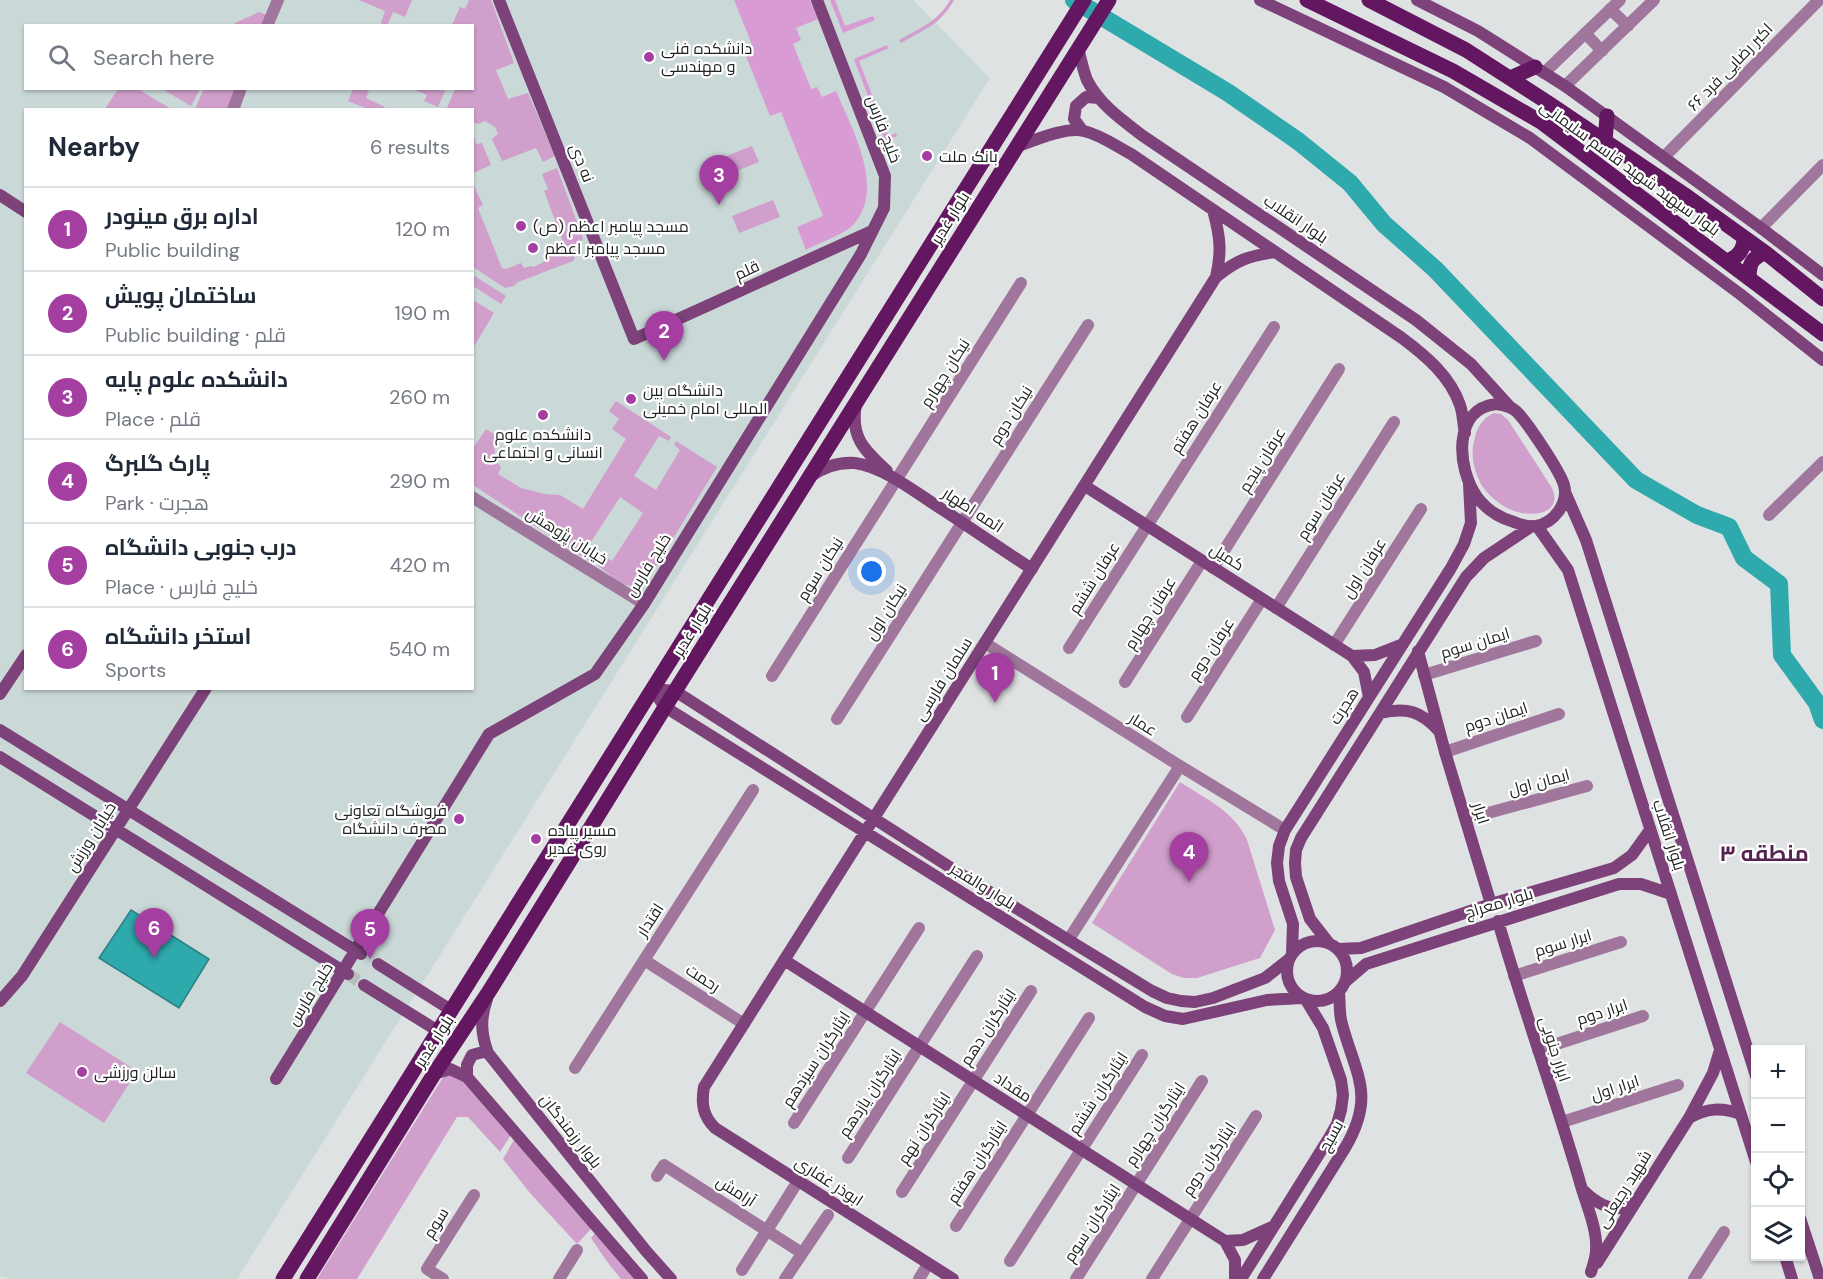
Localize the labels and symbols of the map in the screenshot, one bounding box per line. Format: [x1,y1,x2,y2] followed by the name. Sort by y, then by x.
[1683,18,1777,116] street label: ۶۶ اکبر رضایی فرد
[661,38,752,77] place label: دانشکده فنی و مهندسی
[642,50,656,64] marker: دانشکده فنی و مهندسی
[861,92,906,166] street label: خلیج فارس
[1535,96,1724,241] street label: بلوار سپهبد شهید قاسم سلیمانی
[565,141,599,185] street label: نه دی
[939,146,998,167] place label: بانک ملت
[920,149,934,163] marker: بانک ملت
[700,156,738,205] pin: 3
[925,188,974,249] street label: بلوار غدیر
[1260,190,1332,248] street label: بلوار انقلاب
[533,216,689,238] place label: مسجد پیامبر اعظم (ص)
[514,219,528,233] marker: مسجد پیامبر اعظم (ص)
[545,238,666,260] place label: مسجد پیامبر اعظم
[526,241,540,255] marker: مسجد پیامبر اعظم
[731,255,763,286] street label: قلم
[644,312,684,361] pin: 2
[916,335,975,412] street label: نیکان چهارم
[1165,377,1227,458] street label: عرفان هفتم
[643,380,768,420] place label: دانشگاه بین المللی امام خمینی
[985,382,1038,449] street label: نیکان دوم
[624,392,638,406] marker: دانشگاه بین المللی امام خمینی
[536,408,550,422] marker: دانشکده علوم انسانی و اجتماعی
[483,424,603,463] place label: دانشکده علوم انسانی و اجتماعی
[1234,424,1291,497] street label: عرفان پنجم
[1292,468,1351,544] street label: عرفان سوم
[938,482,1007,537] street label: ائمه اطهار
[522,503,612,570] street label: خیابان پژوهش
[620,529,677,601] street label: خلیج فارس
[792,533,849,605] street label: نیکان سوم
[1337,534,1391,602] street label: عرفان اول
[1064,538,1125,619] street label: عرفان ششم
[1206,538,1248,576] street label: کمیل
[857,557,886,586] your location
[1119,573,1181,654] street label: عرفان چهارم
[860,580,912,644] street label: نیکان اول
[667,600,716,661] street label: بلوار غدیر
[1183,614,1240,685] street label: عرفان دوم
[1438,623,1513,664] street label: ایمان سوم
[909,633,977,725] street label: سلمان فارسی
[976,654,1014,703] pin: 1
[1325,684,1363,728] street label: هجرت
[1462,697,1531,738] street label: ایمان دوم
[1124,707,1161,741] street label: عمار
[1506,764,1572,800] street label: ایمان اول
[1648,797,1690,873] street label: بلوار انقلاب
[61,798,121,876] street label: خیابان ورزش
[1467,799,1494,827] street label: ابرار
[335,800,447,839] place label: فروشگاه تعاونی مصرف دانشگاه
[452,812,466,826] marker: فروشگاه تعاونی مصرف دانشگاه
[547,820,617,859] place label: مسیر پیاده روی غدیر
[529,832,543,846] marker: مسیر پیاده روی غدیر
[1170,832,1208,882] pin: 4
[1719,839,1809,868] district label: منطقه ۳
[946,857,1020,914] street label: بلوار والفجر
[1462,883,1536,924] street label: بلوار معراج
[631,899,669,942] street label: اقتدار
[134,908,174,958] pin: 6
[350,910,389,959] pin: 5
[1532,924,1594,963] street label: ابرار سوم
[282,958,339,1030] street label: خلیج فارس
[682,959,724,997] street label: رحمت
[955,984,1022,1070] street label: ایثارگران دهم
[1574,994,1631,1031] street label: ابرار دوم
[777,1007,856,1112] street label: ایثارگران سیزدهم
[409,1011,459,1072] street label: بلوار غدیر
[1535,1014,1575,1084] street label: ابرار جنوبی
[834,1045,907,1142] street label: ایثارگران یازدهم
[1063,1048,1133,1139] street label: ایثارگران ششم
[94,1062,176,1083] place label: سالن ورزشی
[75,1065,89,1079] marker: سالن ورزشی
[990,1067,1036,1107] street label: مقداد
[1588,1070,1642,1106] street label: ابرار اول
[1120,1078,1191,1170] street label: ایثارگران چهارم
[893,1088,956,1169] street label: ایثارگران نهم
[535,1089,607,1173] street label: بلوار رزمندگان
[942,1116,1013,1208] street label: ایثارگران هفتم
[1314,1117,1349,1156] street label: بسیج
[1177,1118,1241,1200] street label: ایثارگران دوم
[1592,1146,1656,1232] street label: شهید رجبعلی
[791,1151,867,1211] street label: ابوذر غفاری
[712,1170,760,1212] street label: آرامش
[1059,1180,1126,1267] street label: ایثارگران سوم
[418,1204,454,1243] street label: سوم

